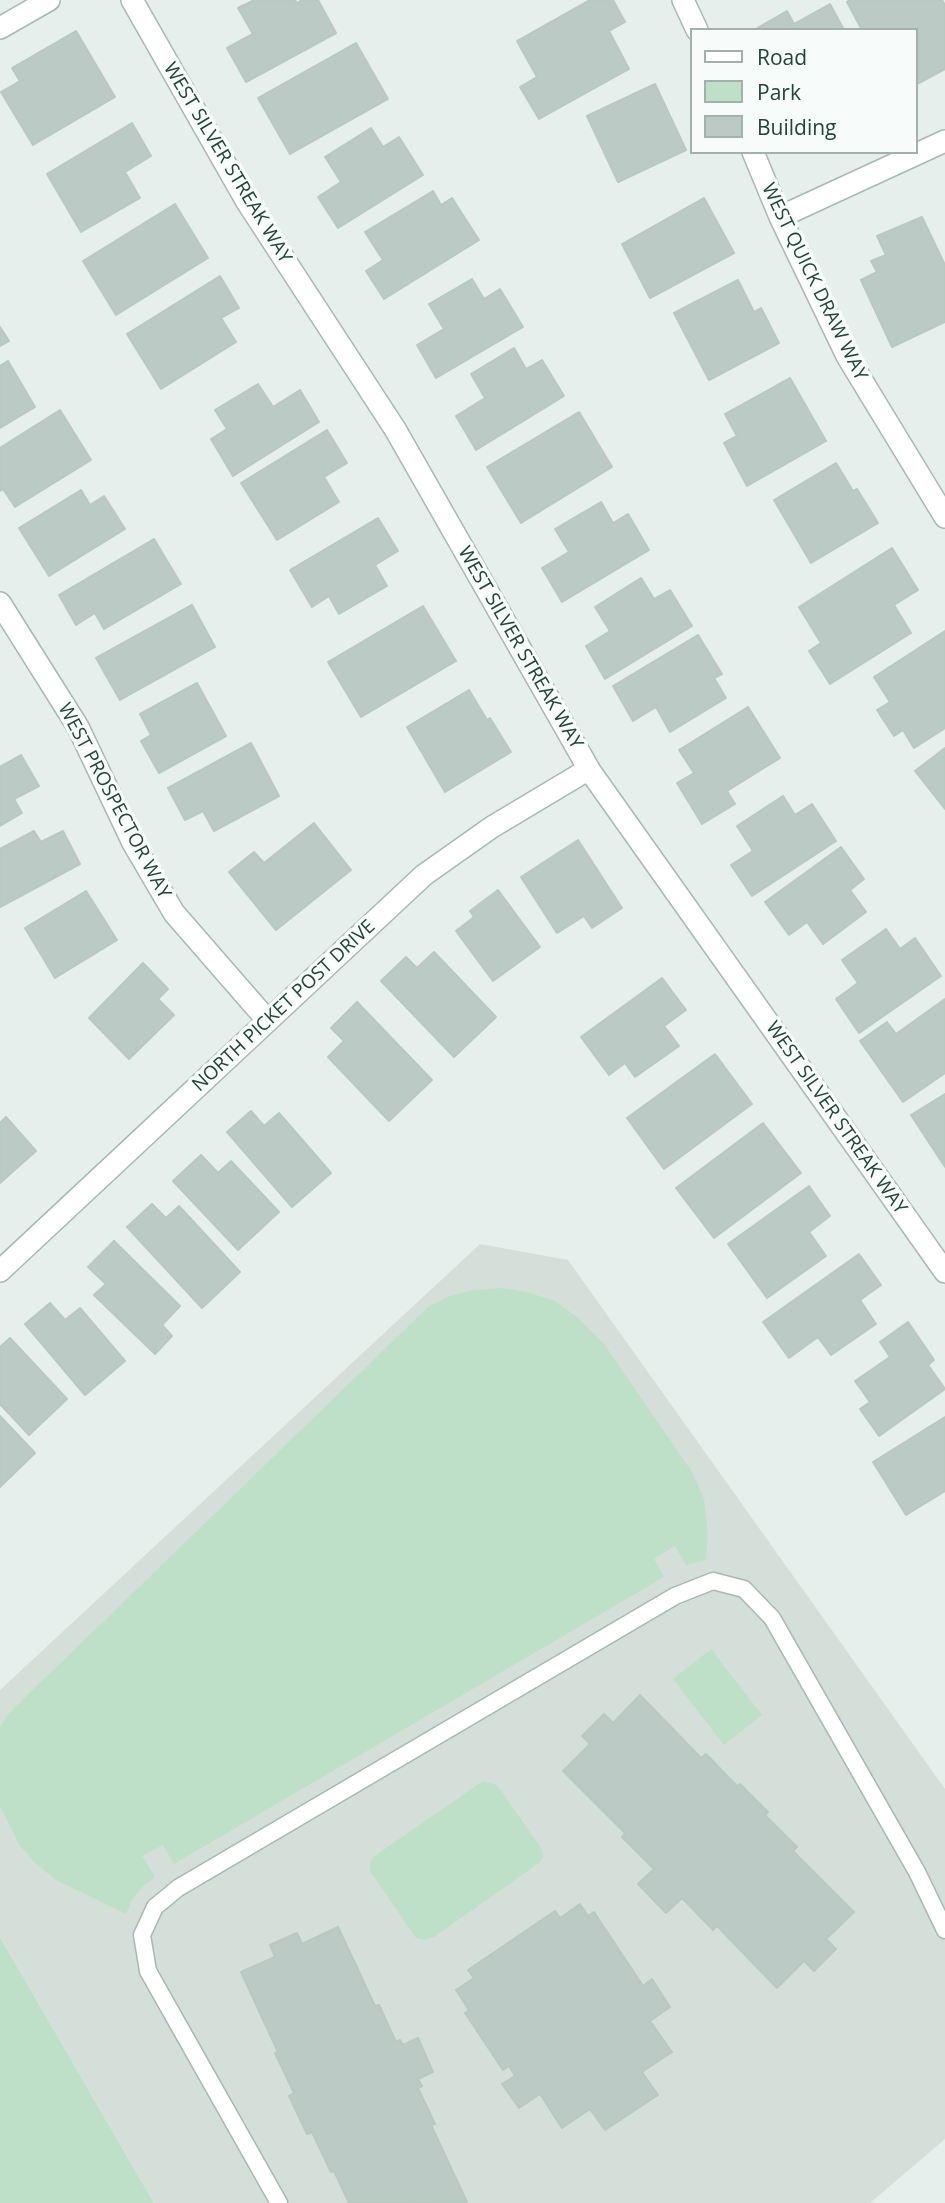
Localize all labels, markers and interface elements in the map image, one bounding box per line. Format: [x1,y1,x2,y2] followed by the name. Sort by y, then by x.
[690,28,917,154] legend
[757,43,807,71] text: Road
[158,59,296,267] street label: WEST SILVER STREAK WAY
[757,78,801,106] text: Park
[757,113,836,141] text: Building
[756,180,872,384] street label: WEST QUICK DRAW WAY
[453,543,587,753] street label: WEST SILVER STREAK WAY
[53,699,175,903] street label: WEST PROSPECTOR WAY
[188,915,380,1097] street label: NORTH PICKET POST DRIVE
[761,1017,911,1219] street label: WEST SILVER STREAK WAY

